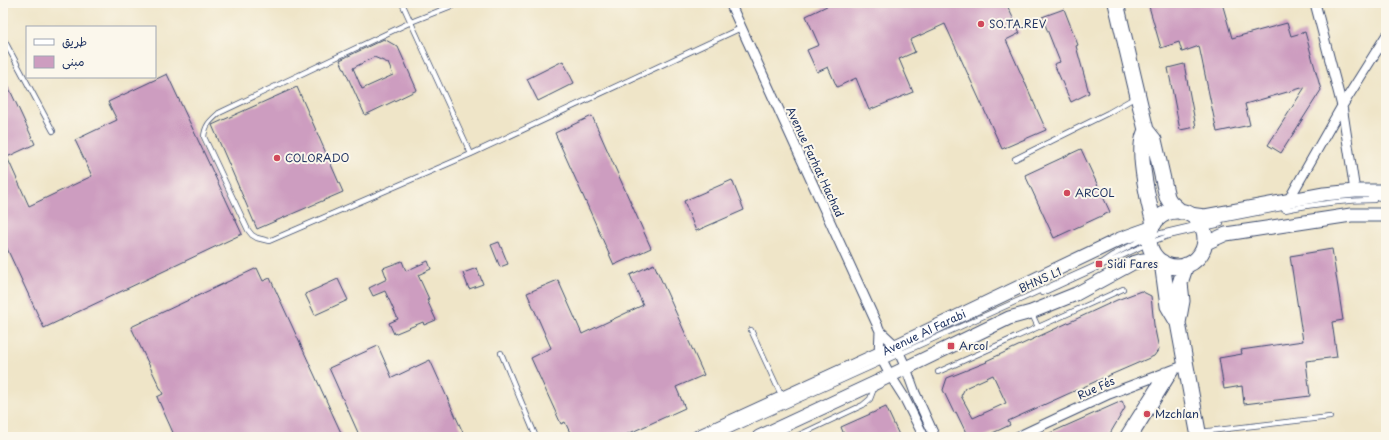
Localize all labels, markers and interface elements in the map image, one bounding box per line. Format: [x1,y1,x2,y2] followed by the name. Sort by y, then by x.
[989,15,1047,32] place label: SO.TA.REV
[976,19,986,29] marker: SO.TA.REV
[26,26,156,78] legend
[62,32,87,50] text: طريق
[62,52,85,70] text: مبنى
[782,104,849,220] street label: Avenue Farhat Hachad
[285,149,349,166] place label: COLORADO
[272,153,282,163] marker: COLORADO
[1075,184,1115,201] place label: ARCOL
[1062,188,1072,198] marker: ARCOL
[1107,255,1158,272] place label: Sidi Fares
[1094,259,1104,269] marker: Sidi Fares
[1016,263,1064,297] street label: BHNS L1
[879,305,969,359] street label: Avenue Al Farabi
[959,337,988,354] place label: Arcol
[946,341,956,351] marker: Arcol
[1074,372,1117,403] street label: Rue Fés
[1155,405,1199,422] place label: Mzchlan
[1142,409,1152,419] marker: Mzchlan

